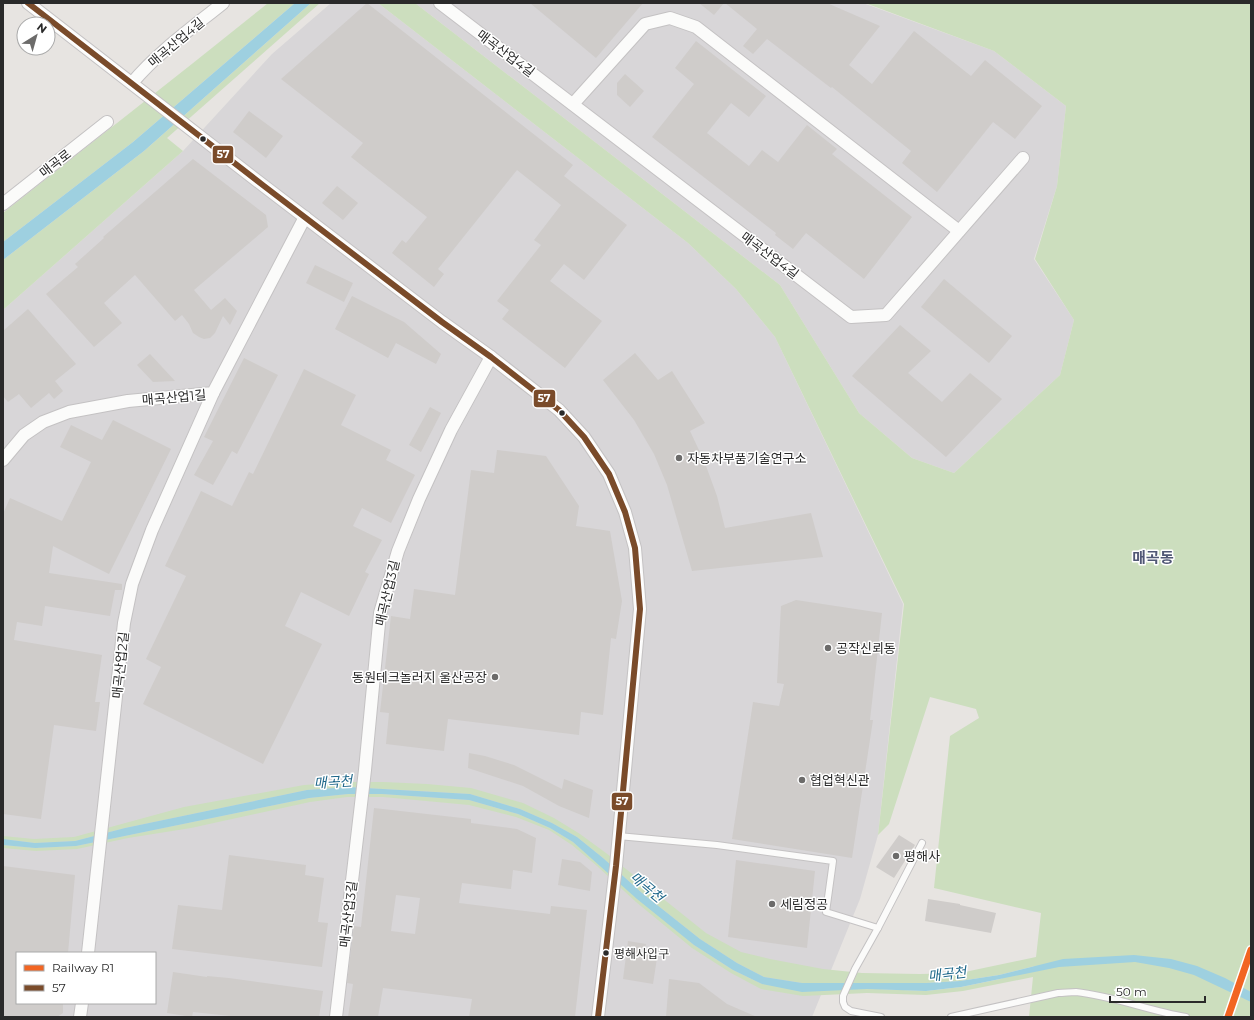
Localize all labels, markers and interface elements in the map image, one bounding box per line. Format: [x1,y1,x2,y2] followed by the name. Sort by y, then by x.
[145,14,207,70] street label: 매곡산업4길
[16,16,56,56] north arrow
[34,20,50,36] text: N
[474,26,538,80] street label: 매곡산업4길
[198,134,208,144] unlabelled marker
[212,145,234,164] line badge: 57
[36,146,74,180] street label: 매곡로
[216,147,230,161] text: 57
[738,228,802,282] street label: 매곡산업4길
[141,386,207,408] street label: 매곡산업1길
[533,389,556,408] line badge: 57
[537,391,551,405] text: 57
[557,408,567,418] unlabelled marker
[687,450,807,466] place label: 자동차부품기술연구소
[674,453,684,463] marker: 자동차부품기술연구소
[1132,548,1174,567] district label: 매곡동
[372,558,402,628] street label: 매곡산업3길
[109,631,131,699] street label: 매곡산업2길
[836,640,896,656] place label: 공작신뢰동
[823,643,833,653] marker: 공작신뢰동
[352,669,487,685] place label: 동원테크놀러지 울산공장
[490,672,500,682] marker: 동원테크놀러지 울산공장
[313,772,354,792] water label: 매곡천
[810,772,870,788] place label: 협업혁신관
[797,775,807,785] marker: 협업혁신관
[611,792,633,811] line badge: 57
[615,794,629,808] text: 57
[904,848,940,864] place label: 평해사
[891,851,901,861] marker: 평해사
[626,868,668,907] water label: 매곡천
[336,880,360,948] street label: 매곡산업3길
[780,896,828,912] place label: 세림정공
[767,899,777,909] marker: 세림정공
[614,946,669,961] place label: 평해사입구
[601,948,611,958] marker: 평해사입구
[16,952,156,1004] legend
[52,960,114,975] text: Railway R1
[927,963,968,985] water label: 매곡천
[1110,978,1205,1004] scale bar
[52,980,66,995] text: 57
[1116,984,1147,999] text: 50 m

